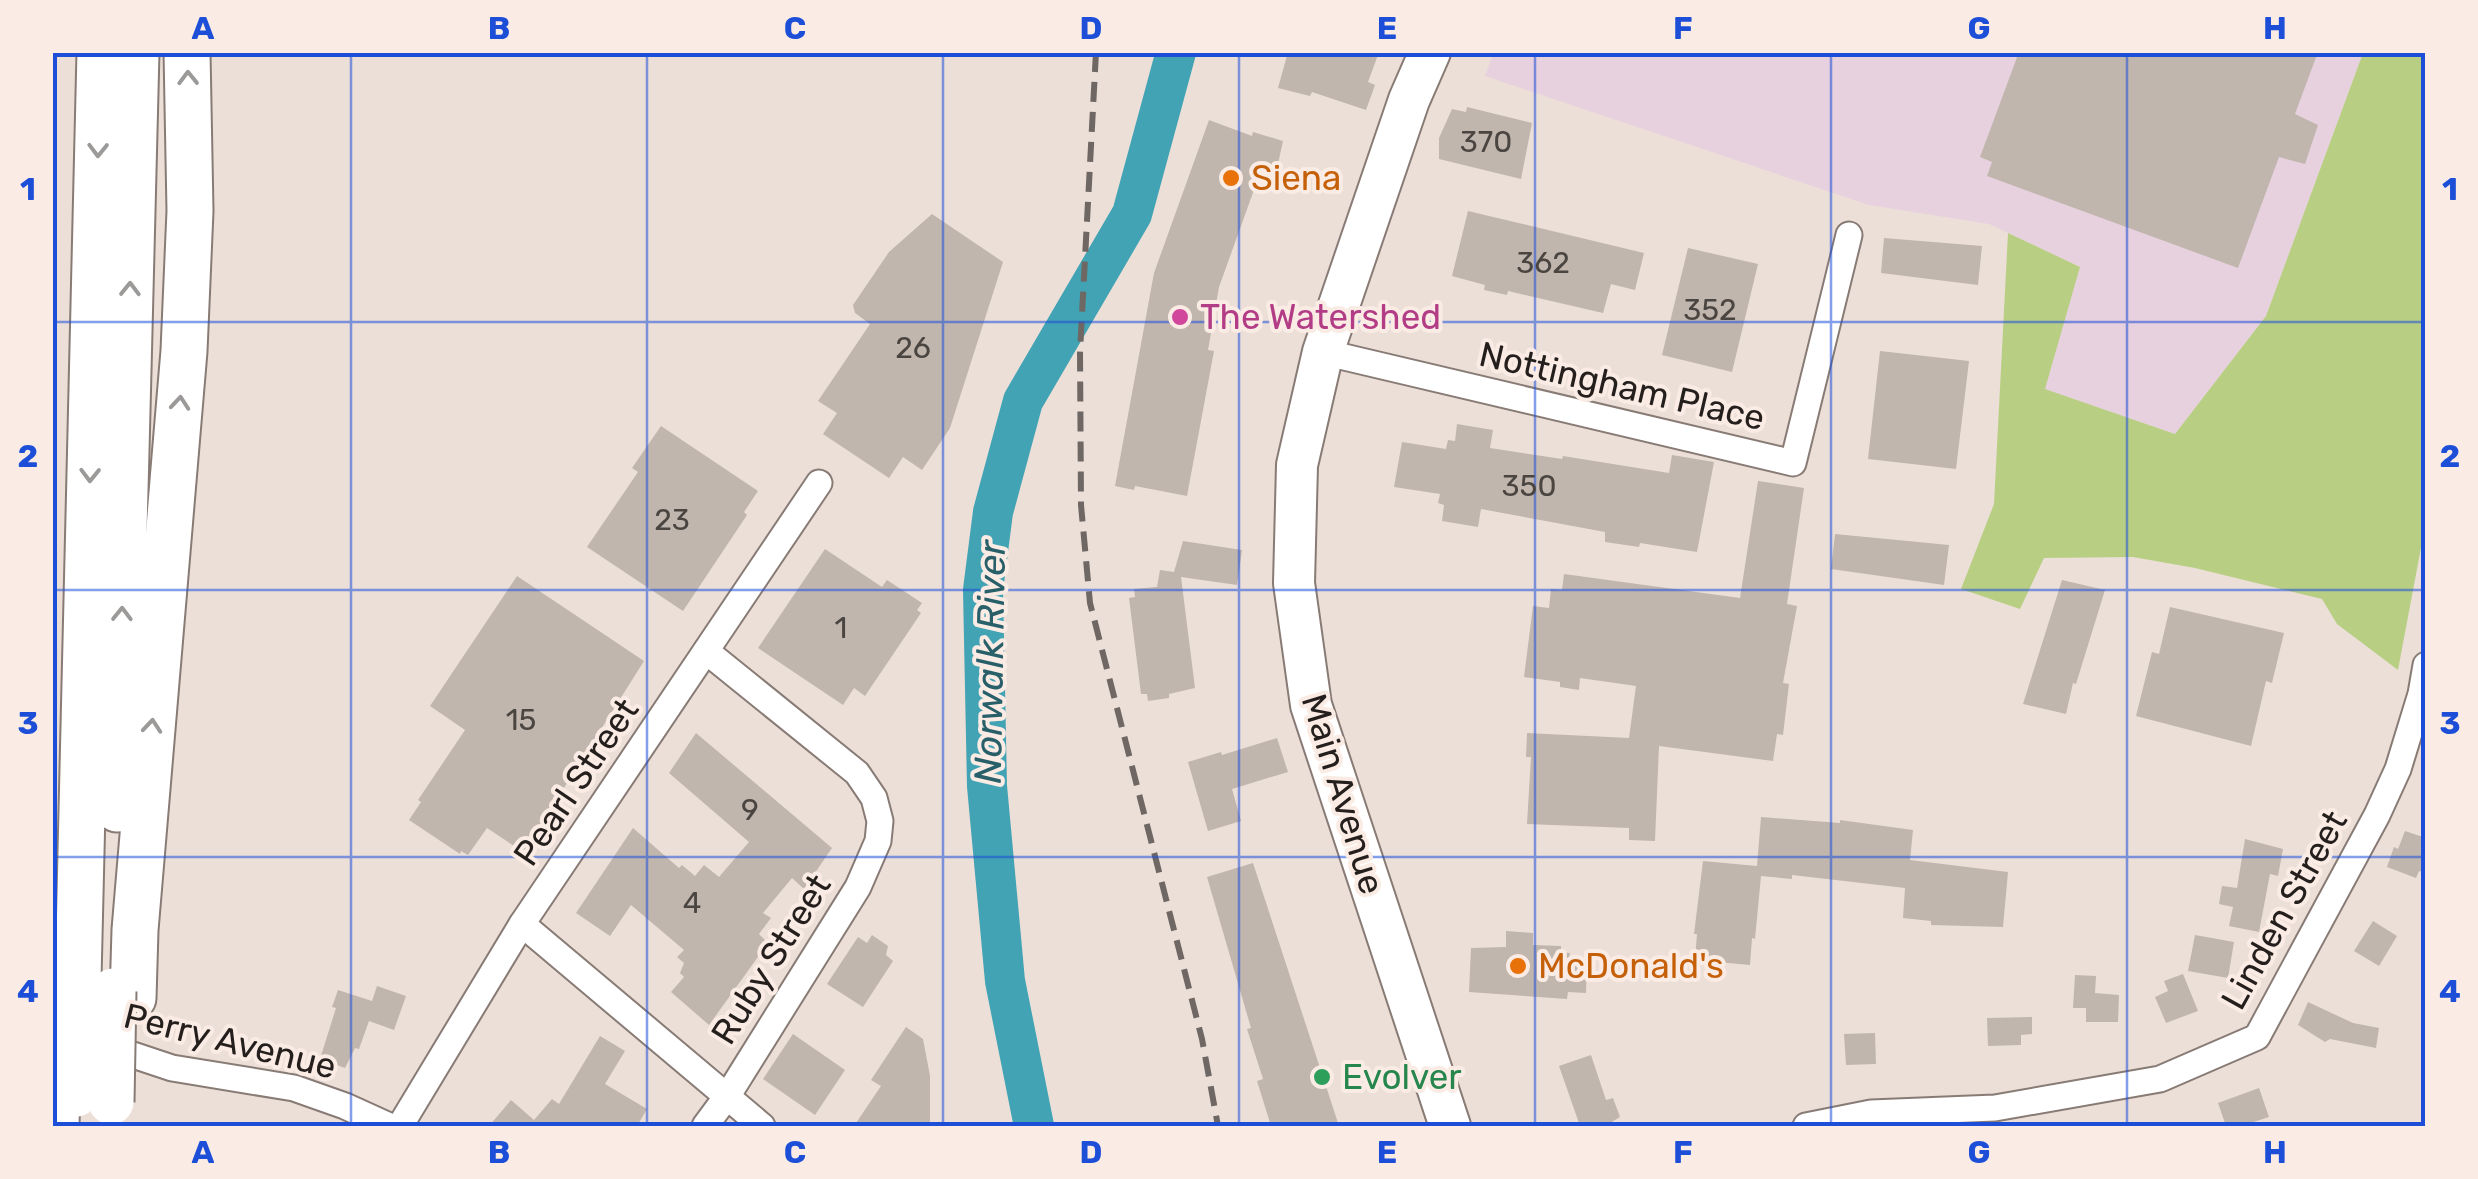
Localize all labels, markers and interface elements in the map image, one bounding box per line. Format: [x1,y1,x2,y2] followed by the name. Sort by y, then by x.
[192,9,215,47] text: A
[488,9,510,47] text: B
[784,9,806,47] text: C
[1080,9,1102,47] text: D
[1377,9,1397,47] text: E
[1673,9,1693,47] text: F
[1967,9,1991,47] text: G
[2263,9,2287,47] text: H
[177,69,198,85] one-way arrow
[1460,124,1512,160] house number: 370
[87,142,109,158] one-way arrow
[1251,157,1341,199] place label: Siena
[1220,167,1242,189] marker: Siena
[20,170,36,208] text: 1
[2442,170,2458,208] text: 1
[1516,245,1570,281] house number: 362
[119,280,141,296] one-way arrow
[1683,292,1737,328] house number: 352
[1200,296,1441,338] place label: The Watershed
[1169,306,1191,328] marker: The Watershed
[895,330,931,366] house number: 26
[1475,333,1769,439] street label: Nottingham Place
[168,394,190,410] one-way arrow
[18,437,38,475] text: 2
[2440,437,2460,475] text: 2
[80,467,101,483] one-way arrow
[1502,468,1556,504] house number: 350
[654,502,690,538] house number: 23
[965,538,1015,784] water label: Norwalk River
[112,605,133,621] one-way arrow
[835,610,847,646] house number: 1
[1293,689,1393,899] street label: Main Avenue
[505,690,647,874] street label: Pearl Street
[506,702,536,738] house number: 15
[17,704,39,742] text: 3
[2439,704,2461,742] text: 3
[141,718,163,734] one-way arrow
[741,792,759,828] house number: 9
[2212,803,2356,1017] street label: Linden Street
[702,866,840,1052] street label: Ruby Street
[683,885,701,921] house number: 4
[1538,945,1724,987] place label: McDonald's
[1507,955,1529,977] marker: McDonald's
[17,972,39,1010] text: 4
[2439,972,2461,1010] text: 4
[120,994,340,1088] street label: Perry Avenue
[1342,1056,1462,1098] place label: Evolver
[1311,1066,1333,1088] marker: Evolver
[192,1133,215,1171] text: A
[488,1133,510,1171] text: B
[784,1133,806,1171] text: C
[1080,1133,1102,1171] text: D
[1377,1133,1397,1171] text: E
[1673,1133,1693,1171] text: F
[1967,1133,1991,1171] text: G
[2263,1133,2287,1171] text: H

